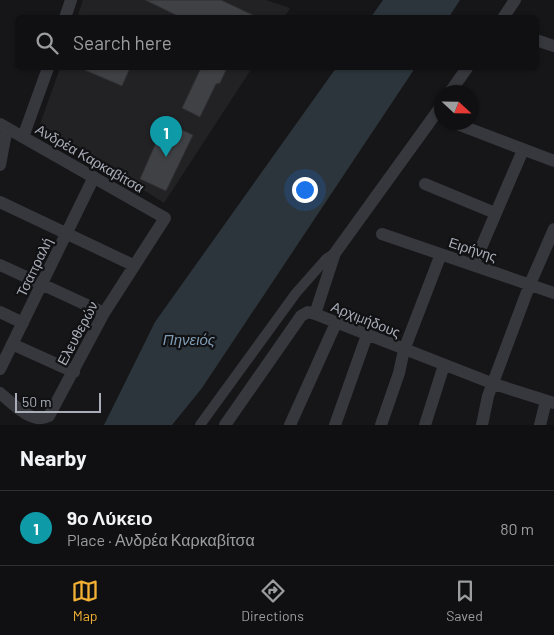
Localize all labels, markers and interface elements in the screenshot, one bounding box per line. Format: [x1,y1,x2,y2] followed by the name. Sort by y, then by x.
[15,15,539,70] search box
[33,29,61,57] icon: search
[73,31,172,54] text: Search here
[434,85,479,130] north arrow
[150,116,182,157] pin: 1
[33,120,147,196] street label: Ανδρέα Καρκαβίτσα
[292,177,318,203] your location
[447,233,500,265] street label: Ειρήνης
[12,235,56,299] street label: Τσαπραλή
[329,297,403,341] street label: Αρχιμήδους
[53,298,101,368] street label: Ελευθερών
[163,330,216,348] water label: Πηνειός
[15,390,101,413] scale bar
[22,393,51,410] text: 50 m
[20,445,86,470] text: Nearby
[67,506,153,529] text: 9ο Λύκειο
[33,519,39,538] text: 1
[500,519,534,538] text: 80 m
[67,530,255,549] text: Place · Ανδρέα Καρκαβίτσα
[71,577,99,624] tab: Map
[241,577,304,624] tab: Directions
[446,577,483,624] tab: Saved

